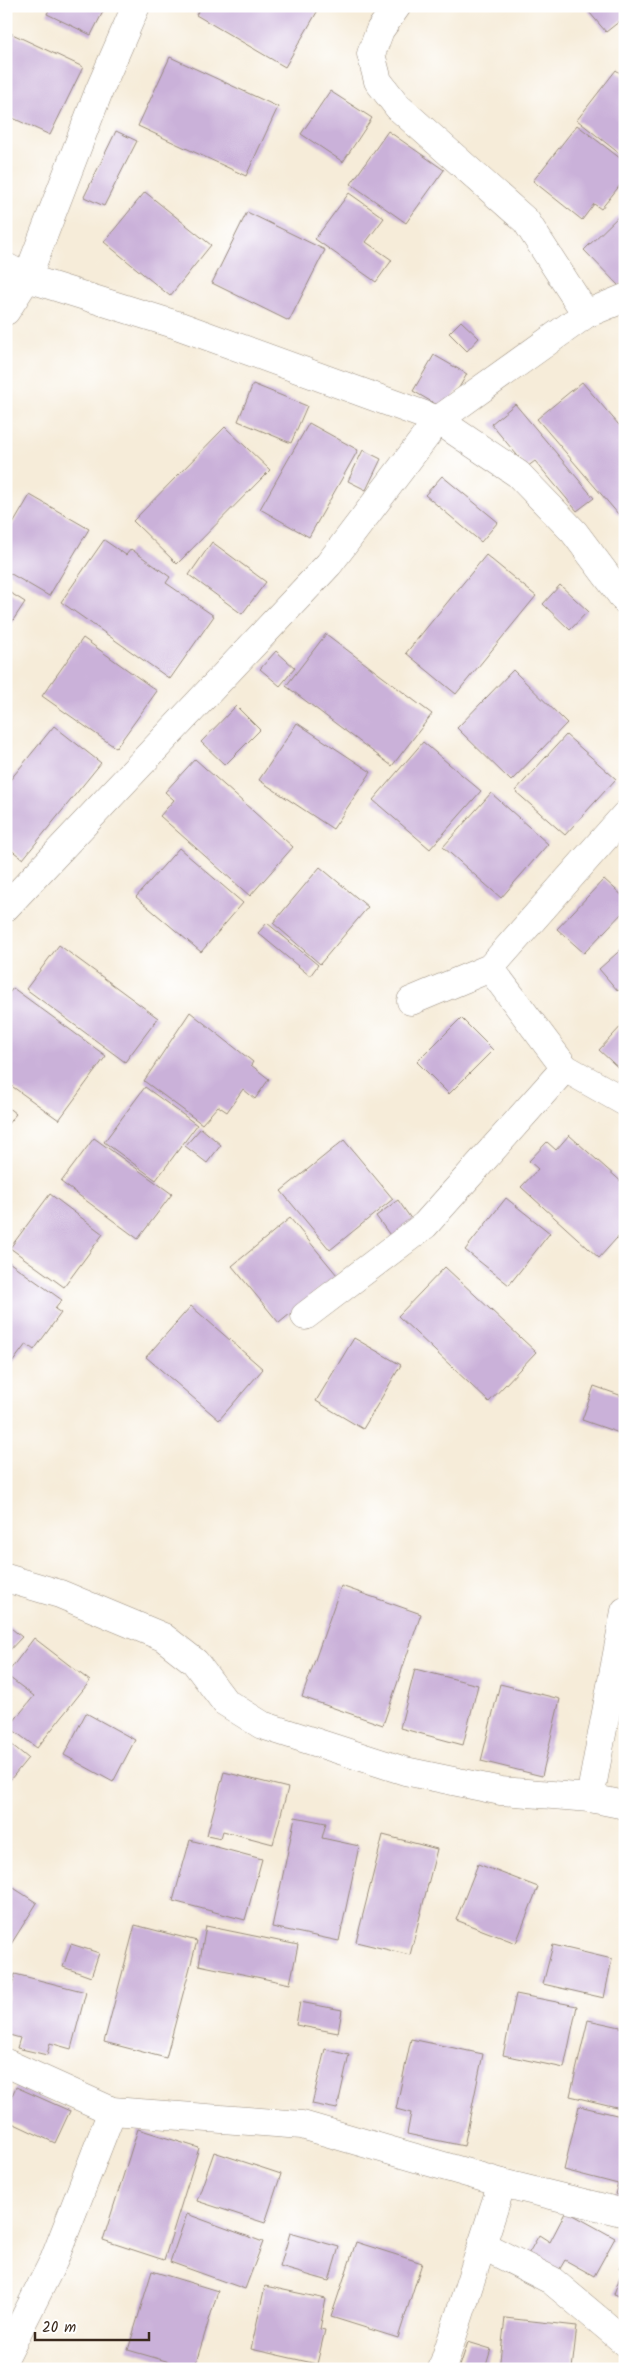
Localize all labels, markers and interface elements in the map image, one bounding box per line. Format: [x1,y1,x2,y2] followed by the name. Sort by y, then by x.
[35,2310,149,2342] scale bar
[42,2316,76,2340] text: 20 m

